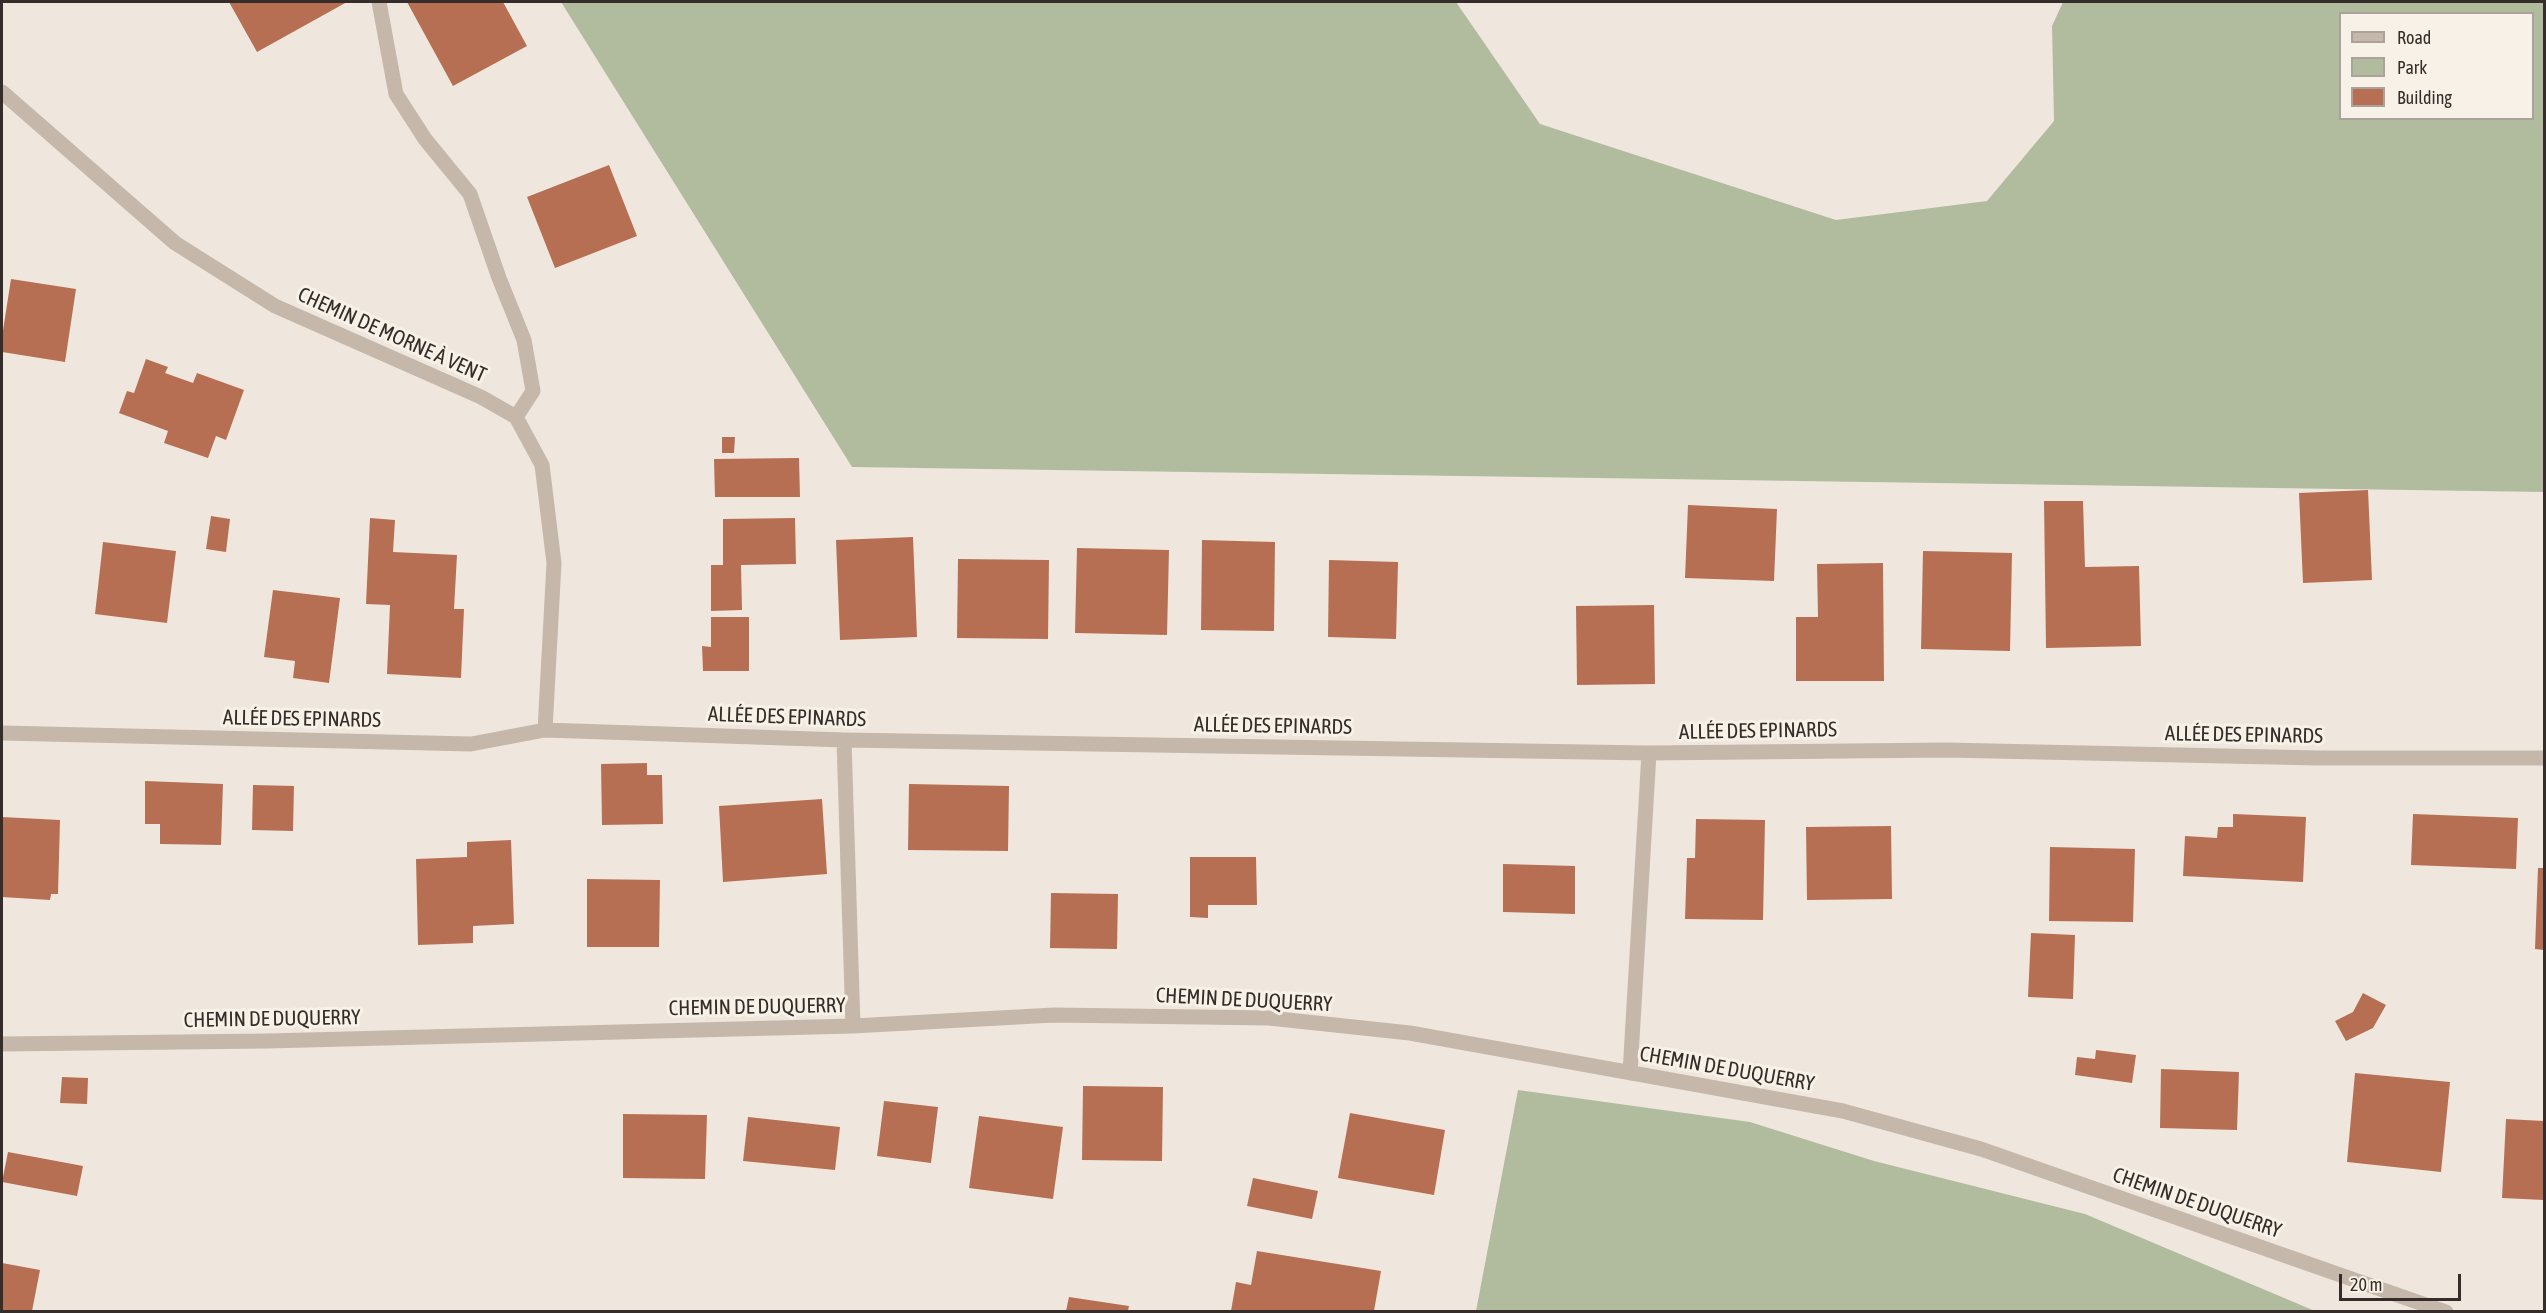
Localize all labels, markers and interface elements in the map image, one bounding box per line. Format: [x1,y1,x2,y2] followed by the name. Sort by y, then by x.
[2339,12,2534,120] legend
[2397,27,2431,48] text: Road
[2397,57,2427,78] text: Park
[2397,87,2452,108] text: Building
[294,282,490,388] street label: CHEMIN DE MORNE À VENT
[708,702,866,732] street label: ALLÉE DES EPINARDS
[223,705,381,733] street label: ALLÉE DES EPINARDS
[1194,712,1352,740] street label: ALLÉE DES EPINARDS
[1679,717,1837,745] street label: ALLÉE DES EPINARDS
[2165,721,2323,749] street label: ALLÉE DES EPINARDS
[1155,983,1333,1017] street label: CHEMIN DE DUQUERRY
[668,993,846,1021] street label: CHEMIN DE DUQUERRY
[183,1005,361,1033] street label: CHEMIN DE DUQUERRY
[1638,1041,1816,1097] street label: CHEMIN DE DUQUERRY
[2109,1162,2285,1244] street label: CHEMIN DE DUQUERRY
[2342,1262,2464,1300] scale bar
[2350,1274,2382,1295] text: 20 m

